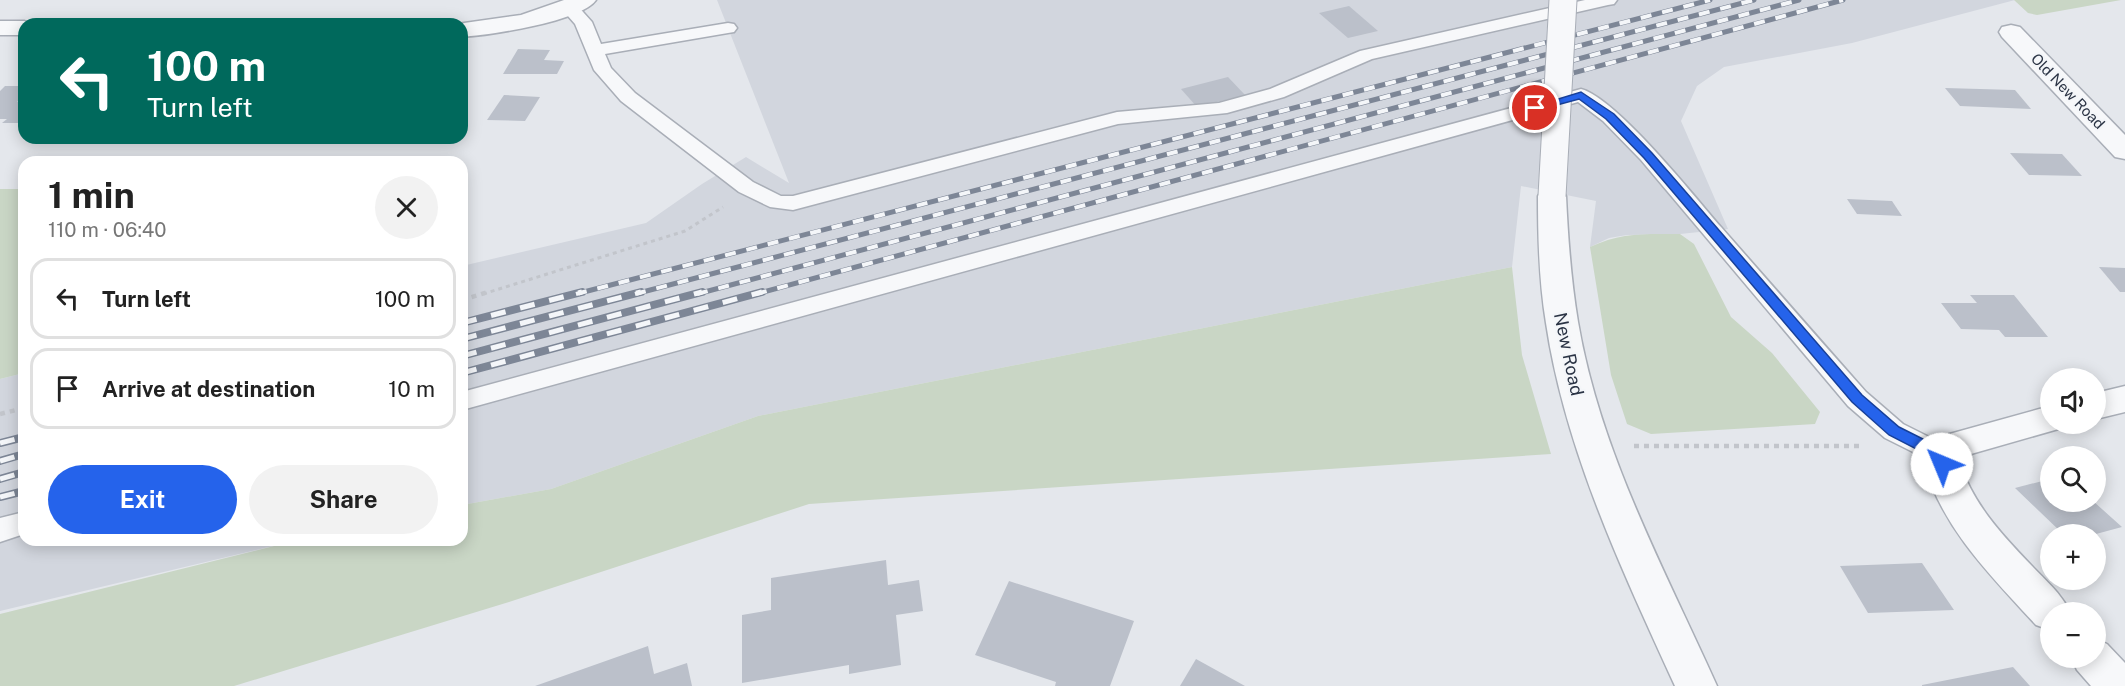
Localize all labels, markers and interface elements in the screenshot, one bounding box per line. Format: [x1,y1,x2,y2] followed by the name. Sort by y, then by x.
[147,41,266,90] text: 100 m
[48,42,126,120] icon: left
[2028,50,2108,132] street label: Old New Road
[1509,82,1560,133] pin
[147,91,253,123] text: Turn left
[1518,91,1551,124] icon: arrive
[48,174,135,216] text: 1 min
[375,176,438,239] button: close
[48,218,167,242] text: 110 m · 06:40
[51,282,84,315] icon: left
[102,286,191,312] text: Turn left
[375,286,435,312] text: 100 m
[1550,310,1588,398] street label: New Road
[2040,368,2106,668] map controls
[2040,368,2106,434] button: sound
[51,372,84,405] icon: arrive
[102,376,315,402] text: Arrive at destination
[388,376,435,402] text: 10 m
[1910,432,1974,496] position arrow
[2040,446,2106,512] button: search
[48,465,237,534] button: Exit
[249,465,438,534] button: Share
[2040,524,2106,590] button: +
[2040,602,2106,668] button: −

